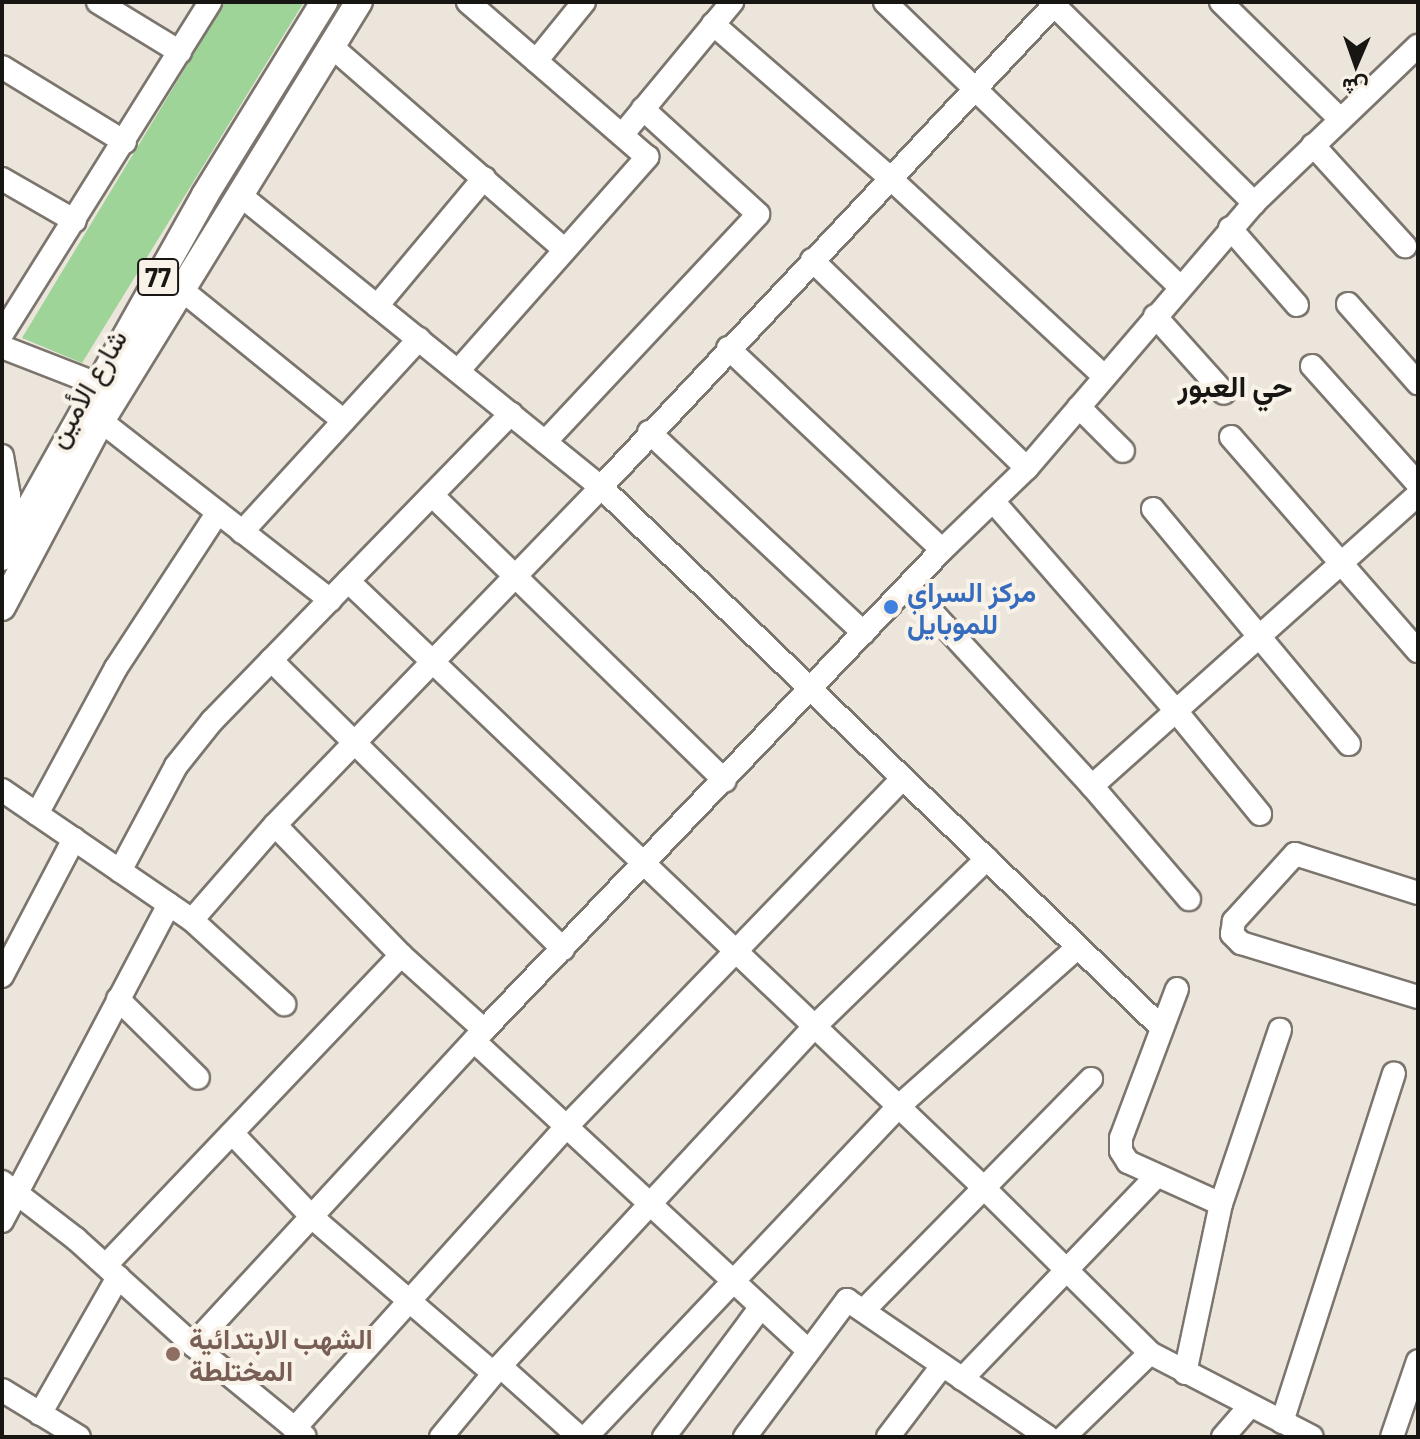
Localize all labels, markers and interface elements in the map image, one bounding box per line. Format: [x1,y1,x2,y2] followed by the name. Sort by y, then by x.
[1316,24,1396,104] north arrow
[1341,75,1369,101] text: ش
[136,255,180,299] road number: 77
[39,323,133,453] street label: شارع الأمين
[1178,367,1292,403] district label: حي العبور
[907,574,1036,640] place label: مركز السراي للموبايل
[882,598,900,616] marker: مركز السراي للموبايل
[189,1321,373,1387] place label: الشهب الابتدائية المختلطة
[164,1345,182,1363] marker: الشهب الابتدائية المختلطة

